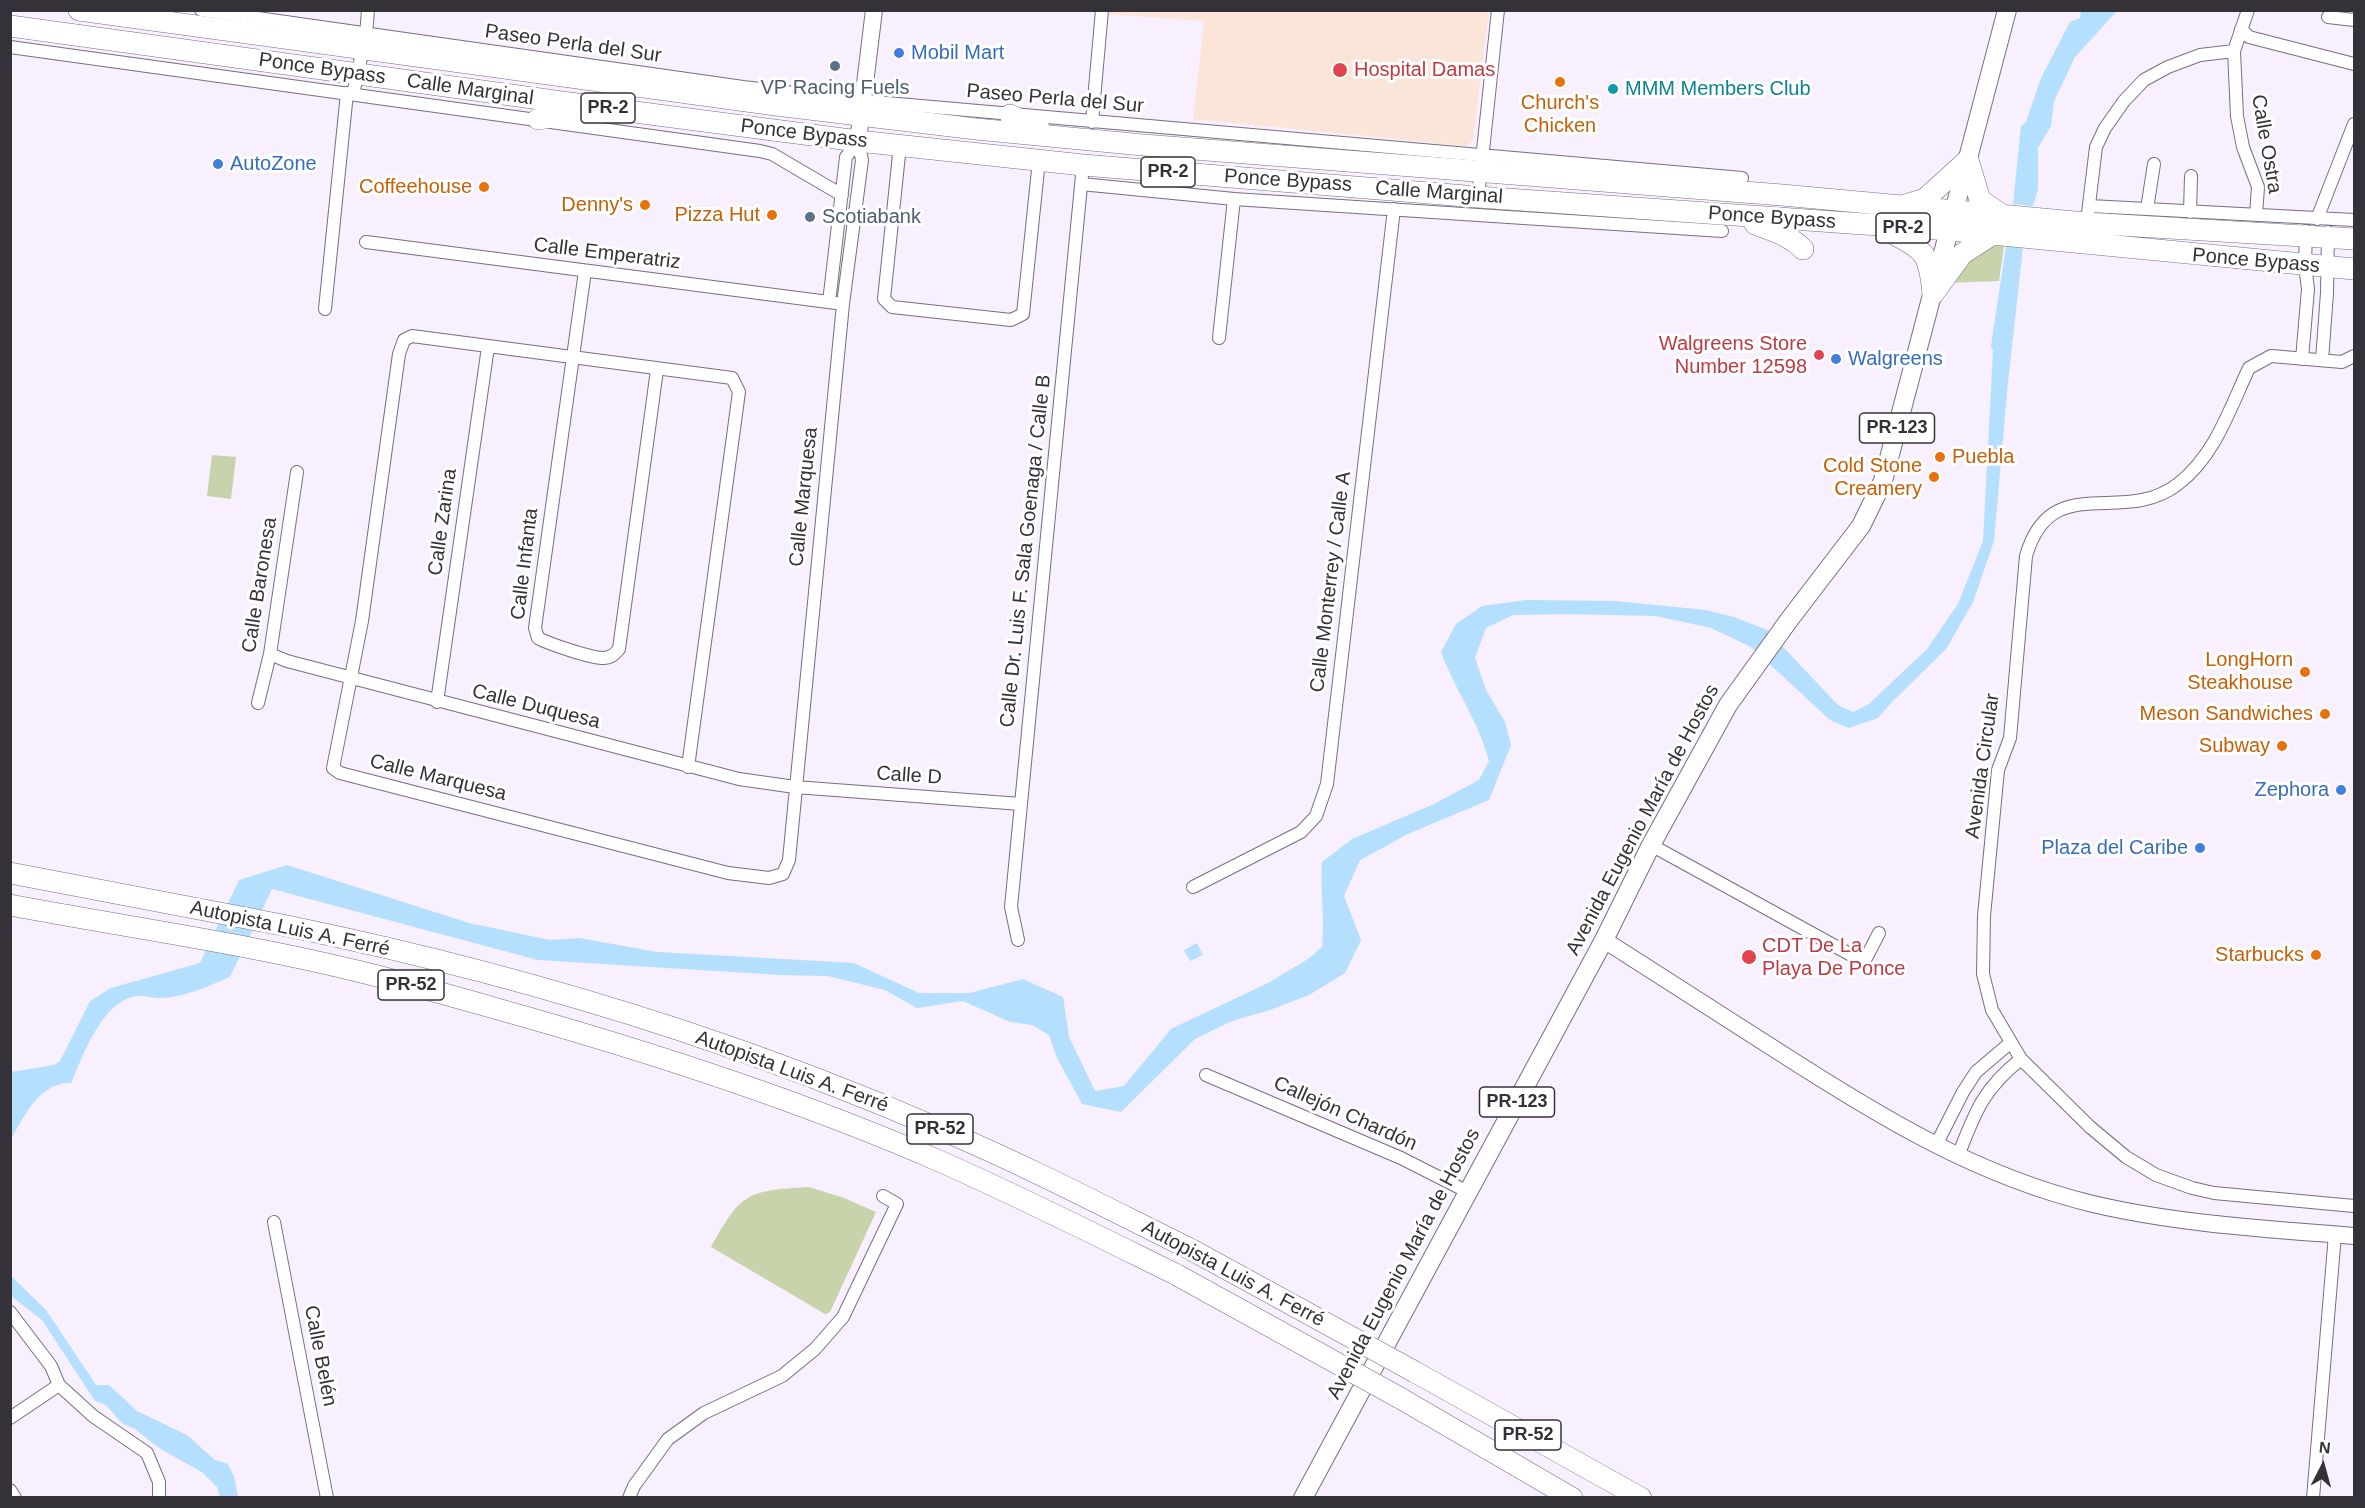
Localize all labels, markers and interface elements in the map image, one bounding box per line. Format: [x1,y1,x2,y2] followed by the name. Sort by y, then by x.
[483,20,663,68] street label: Paseo Perla del Sur
[911,41,1004,65] place label: Mobil Mart
[892,46,906,60] marker: Mobil Mart
[257,48,387,90] street label: Ponce Bypass
[1354,58,1495,82] place label: Hospital Damas
[828,59,842,73] marker: VP Racing Fuels
[1331,61,1349,79] marker: Hospital Damas
[405,69,535,111] street label: Calle Marginal
[1553,75,1567,89] marker: Church's Chicken
[761,76,909,100] place label: VP Racing Fuels
[1625,77,1811,101] place label: MMM Members Club
[965,79,1145,119] street label: Paseo Perla del Sur
[1606,82,1620,96] marker: MMM Members Club
[1521,91,1599,138] place label: Church's Chicken
[581,93,635,123] road number: PR-2
[2245,93,2287,195] street label: Calle Ostra
[739,114,869,154] street label: Ponce Bypass
[230,152,317,176] place label: AutoZone
[211,157,225,171] marker: AutoZone
[1141,157,1195,187] road number: PR-2
[1223,165,1353,197] street label: Ponce Bypass
[359,175,472,199] place label: Coffeehouse
[1374,177,1504,209] street label: Calle Marginal
[477,180,491,194] marker: Coffeehouse
[561,193,633,217] place label: Denny's
[638,198,652,212] marker: Denny's
[1707,202,1837,234] street label: Ponce Bypass
[674,203,760,227] place label: Pizza Hut
[822,205,921,229] place label: Scotiabank
[765,208,779,222] marker: Pizza Hut
[803,210,817,224] marker: Scotiabank
[1876,213,1930,243] road number: PR-2
[532,233,682,275] street label: Calle Emperatriz
[2191,243,2321,279] street label: Ponce Bypass
[1659,332,1807,379] place label: Walgreens Store Number 12598
[1848,347,1943,371] place label: Walgreens
[1812,348,1826,362] marker: Walgreens Store Number 12598
[1829,352,1843,366] marker: Walgreens
[996,373,1056,729] street label: Calle Dr. Luis F. Sala Goenaga / Calle B
[1860,413,1934,443] road number: PR-123
[785,426,823,568] street label: Calle Marquesa
[1952,445,2014,469] place label: Puebla
[1933,450,1947,464] marker: Puebla
[1823,454,1922,501] place label: Cold Stone Creamery
[424,467,462,577] street label: Calle Zarina
[1306,470,1356,694] street label: Calle Monterrey / Calle A
[1927,470,1941,484] marker: Cold Stone Creamery
[506,507,544,621] street label: Calle Infanta
[237,516,283,654] street label: Calle Baronesa
[2187,648,2293,695] place label: LongHorn Steakhouse
[2298,665,2312,679] marker: LongHorn Steakhouse
[469,679,603,735] street label: Calle Duquesa
[1561,681,1725,959] street label: Avenida Eugenio María de Hostos
[1961,692,2005,840] street label: Avenida Circular
[2140,702,2313,726] place label: Meson Sandwiches
[2318,707,2332,721] marker: Meson Sandwiches
[2199,734,2270,758] place label: Subway
[2275,739,2289,753] marker: Subway
[367,749,509,807] street label: Calle Marquesa
[875,762,943,790] street label: Calle D
[2255,778,2329,802] place label: Zephora
[2334,783,2348,797] marker: Zephora
[2041,836,2188,860] place label: Plaza del Caribe
[2193,841,2207,855] marker: Plaza del Caribe
[188,896,392,962] street label: Autopista Luis A. Ferré
[1762,934,1905,981] place label: CDT De La Playa De Ponce
[2215,943,2304,967] place label: Starbucks
[1740,948,1758,966] marker: CDT De La Playa De Ponce
[2309,948,2323,962] marker: Starbucks
[378,970,444,1000] road number: PR-52
[692,1026,892,1118] street label: Autopista Luis A. Ferré
[1270,1072,1420,1156] street label: Callejón Chardón
[1480,1087,1555,1117] road number: PR-123
[907,1114,973,1144] road number: PR-52
[1322,1125,1486,1403] street label: Avenida Eugenio María de Hostos
[1138,1216,1328,1332] street label: Autopista Luis A. Ferré
[298,1304,342,1408] street label: Calle Belén
[1495,1420,1561,1450] road number: PR-52
[2293,1436,2353,1496] north arrow
[2318,1439,2332,1457] text: N

